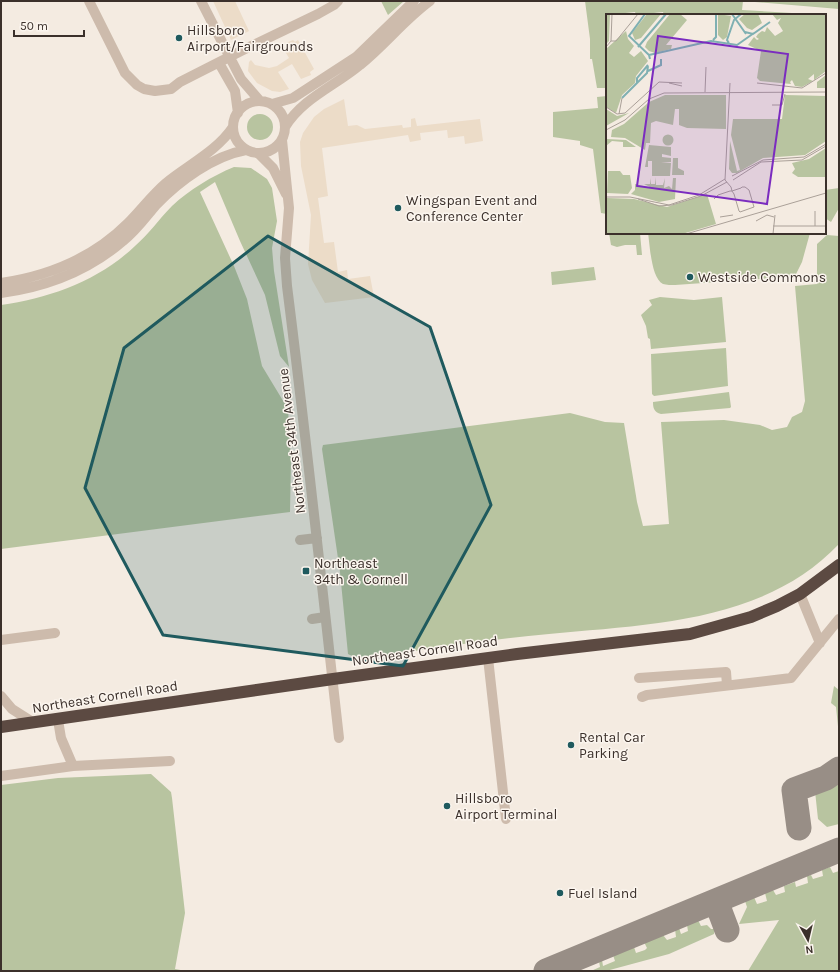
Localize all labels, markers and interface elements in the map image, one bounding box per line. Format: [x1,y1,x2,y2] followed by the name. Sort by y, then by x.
[14,12,84,38] scale bar
[606,14,826,234] inset map
[20,19,48,33] text: 50 m
[187,22,313,55] place label: Hillsboro Airport/Fairgrounds
[174,33,184,43] marker: Hillsboro Airport/Fairgrounds
[406,192,538,225] place label: Wingspan Event and Conference Center
[393,203,403,213] marker: Wingspan Event and Conference Center
[698,269,826,286] place label: Westside Commons
[685,272,695,282] marker: Westside Commons
[275,367,309,515] street label: Northeast 34th Avenue
[314,555,408,588] place label: Northeast 34th & Cornell
[301,566,311,576] marker: Northeast 34th & Cornell
[351,632,499,670] street label: Northeast Cornell Road
[31,677,179,717] street label: Northeast Cornell Road
[579,729,646,762] place label: Rental Car Parking
[566,740,576,750] marker: Rental Car Parking
[455,790,557,823] place label: Hillsboro Airport Terminal
[442,801,452,811] marker: Hillsboro Airport Terminal
[568,885,638,902] place label: Fuel Island
[555,888,565,898] marker: Fuel Island
[788,920,828,960] north arrow
[805,942,814,956] text: N

